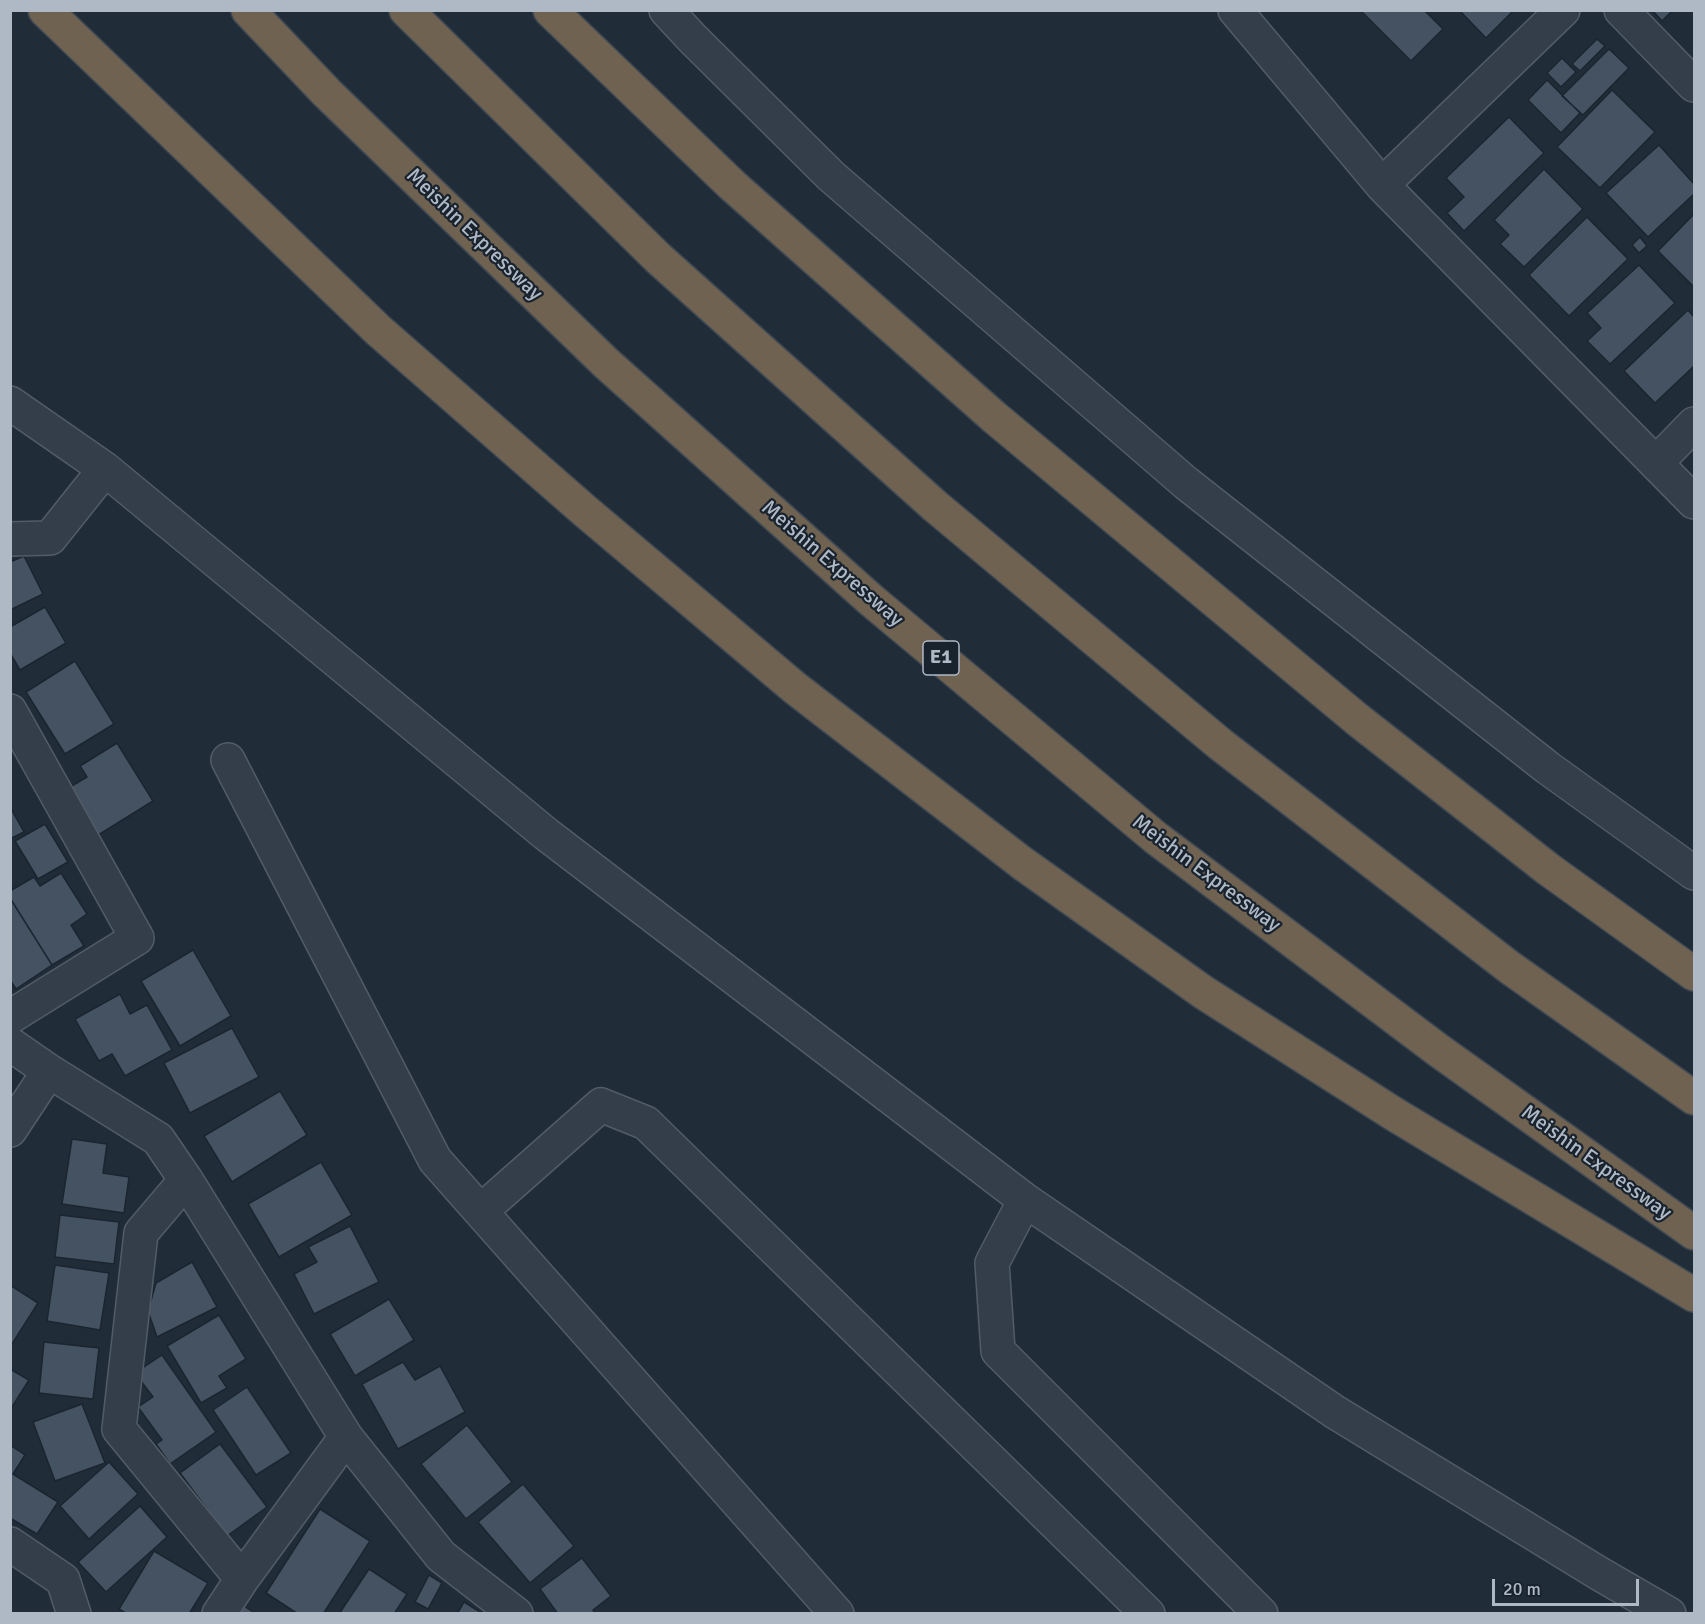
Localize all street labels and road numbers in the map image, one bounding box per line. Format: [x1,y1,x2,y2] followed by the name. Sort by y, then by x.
[401,164,547,306] street label: Meishin Expressway
[756,496,908,632] street label: Meishin Expressway
[923,641,959,675] road number: E1
[1127,810,1285,938] street label: Meishin Expressway
[1516,1100,1676,1226] street label: Meishin Expressway

